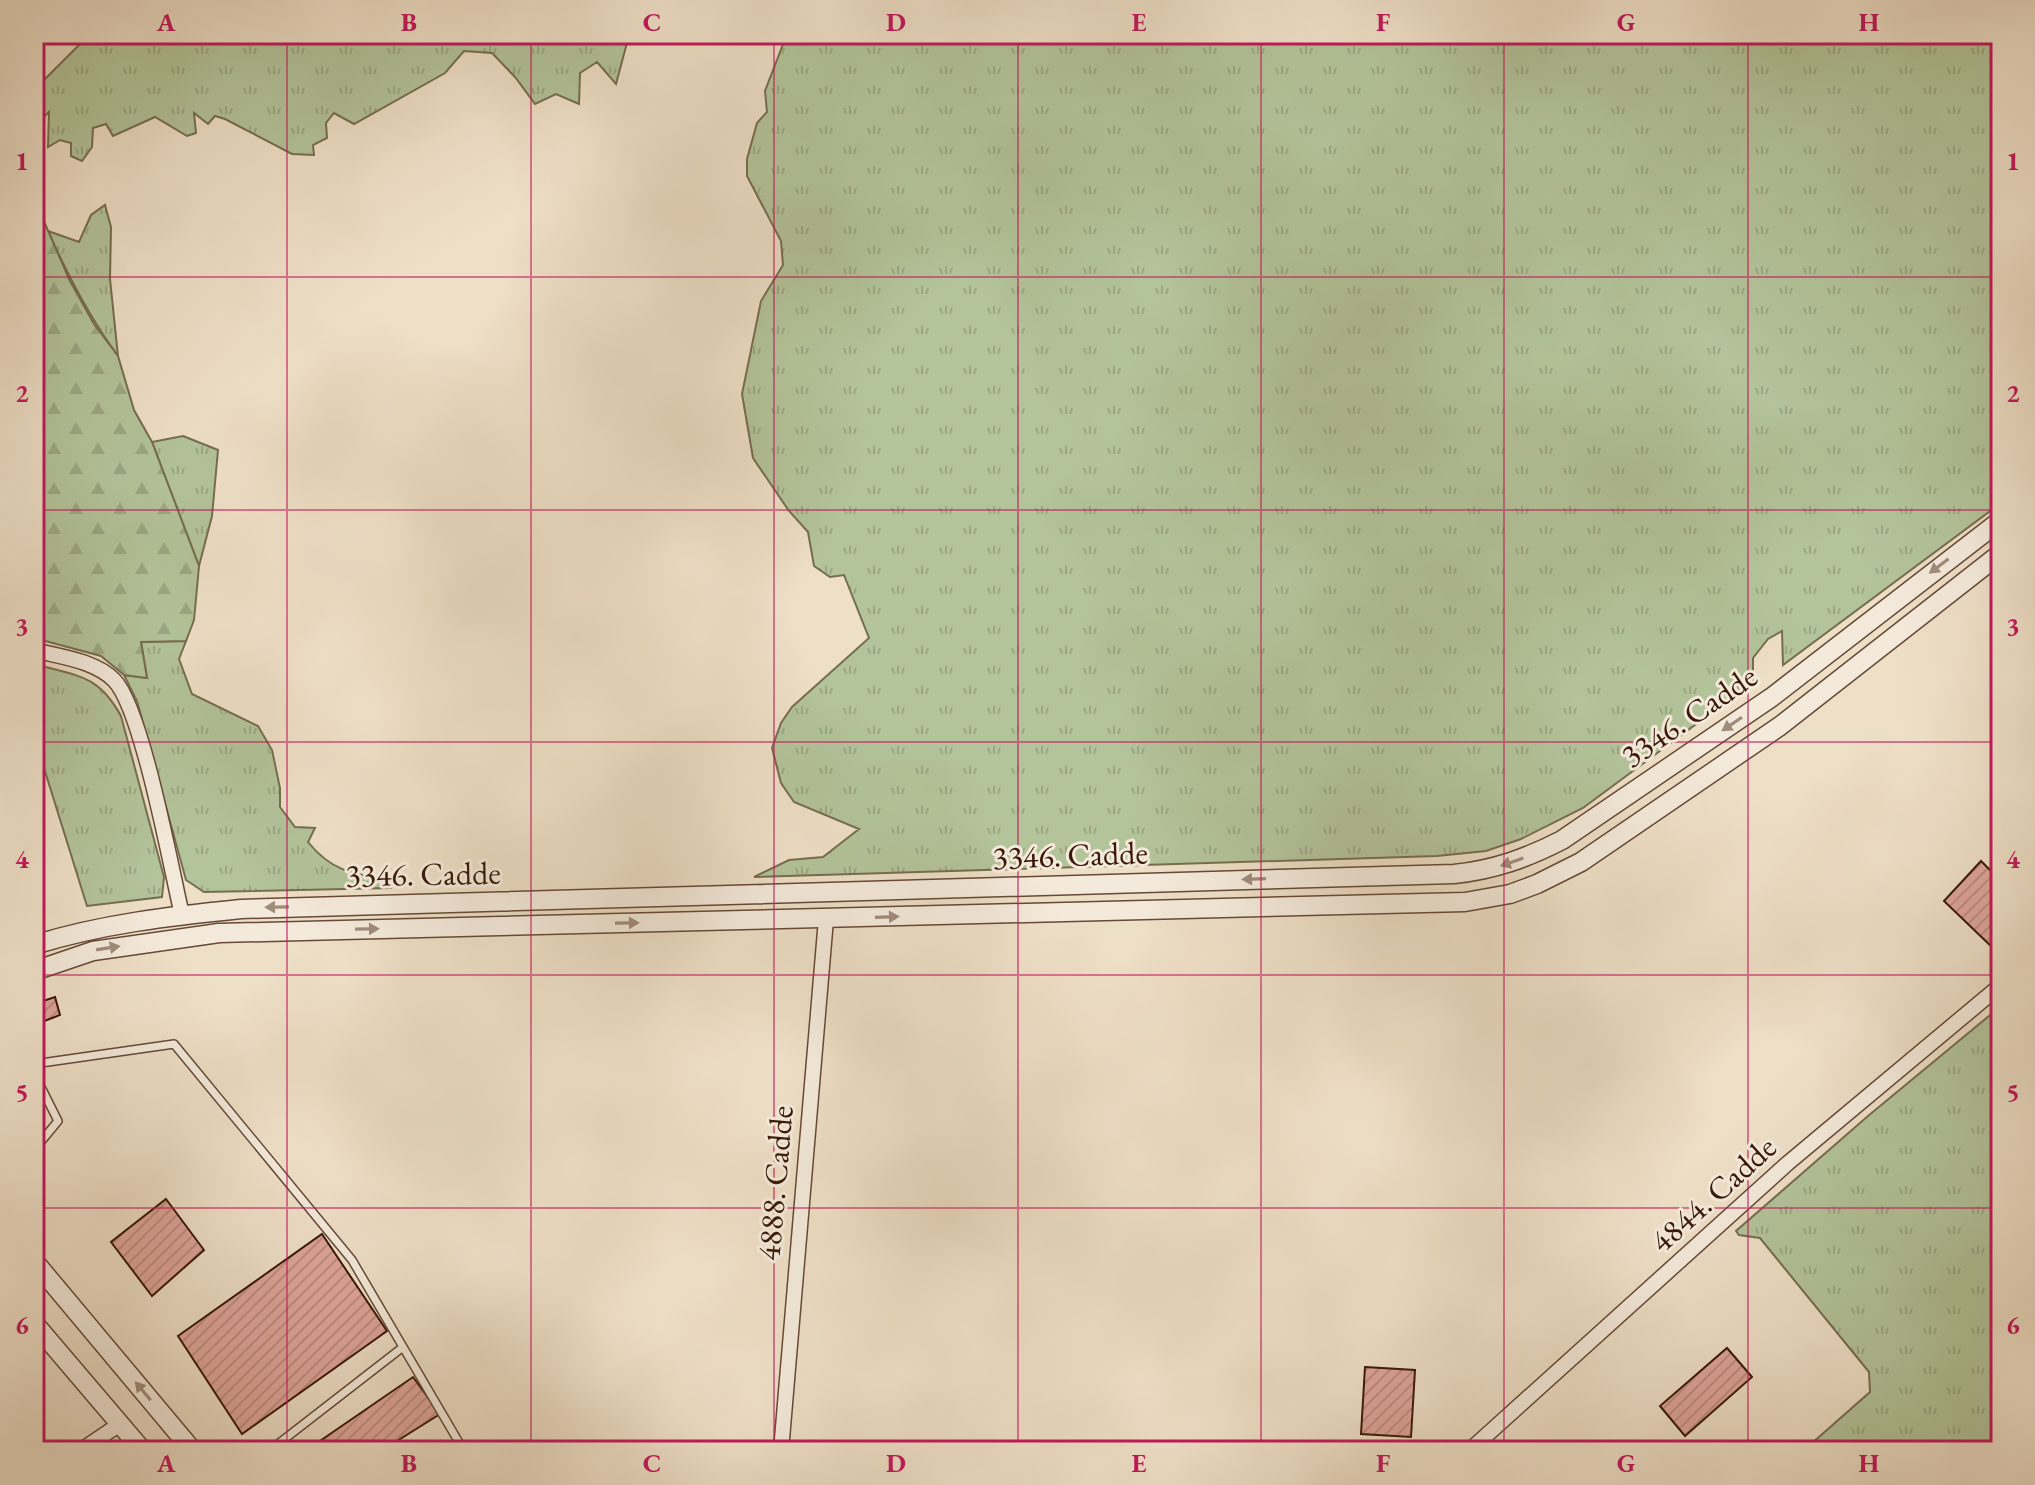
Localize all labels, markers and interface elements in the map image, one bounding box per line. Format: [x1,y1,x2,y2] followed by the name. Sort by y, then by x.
[156,5,176,39] text: A
[401,5,417,39] text: B
[643,5,661,39] text: C
[886,5,906,39] text: D
[1132,5,1147,39] text: E
[1376,5,1390,39] text: F
[1617,5,1636,39] text: G
[1859,5,1880,39] text: H
[15,144,29,178] text: 1
[2006,144,2020,178] text: 1
[15,376,29,410] text: 2
[2006,376,2020,410] text: 2
[1928,558,1949,574] one-way arrow
[15,609,29,643] text: 3
[2006,609,2020,643] text: 3
[1613,655,1765,777] street label: 3346. Cadde
[1721,716,1743,731] one-way arrow
[992,831,1148,879] street label: 3346. Cadde
[15,842,29,876] text: 4
[2006,842,2020,876] text: 4
[345,852,501,896] street label: 3346. Cadde
[1500,856,1524,869] one-way arrow
[1241,873,1266,885] one-way arrow
[264,901,289,914] one-way arrow
[875,911,900,924] one-way arrow
[615,917,640,930] one-way arrow
[355,923,380,935] one-way arrow
[96,942,121,954] one-way arrow
[15,1075,29,1109] text: 5
[2006,1075,2020,1109] text: 5
[747,1104,803,1262] street label: 4888. Cadde
[1641,1126,1785,1262] street label: 4844. Cadde
[15,1308,29,1342] text: 6
[2006,1308,2020,1342] text: 6
[135,1381,152,1401] one-way arrow
[156,1446,176,1480] text: A
[401,1446,417,1480] text: B
[643,1446,661,1480] text: C
[886,1446,906,1480] text: D
[1132,1446,1147,1480] text: E
[1376,1446,1390,1480] text: F
[1617,1446,1636,1480] text: G
[1859,1446,1880,1480] text: H

